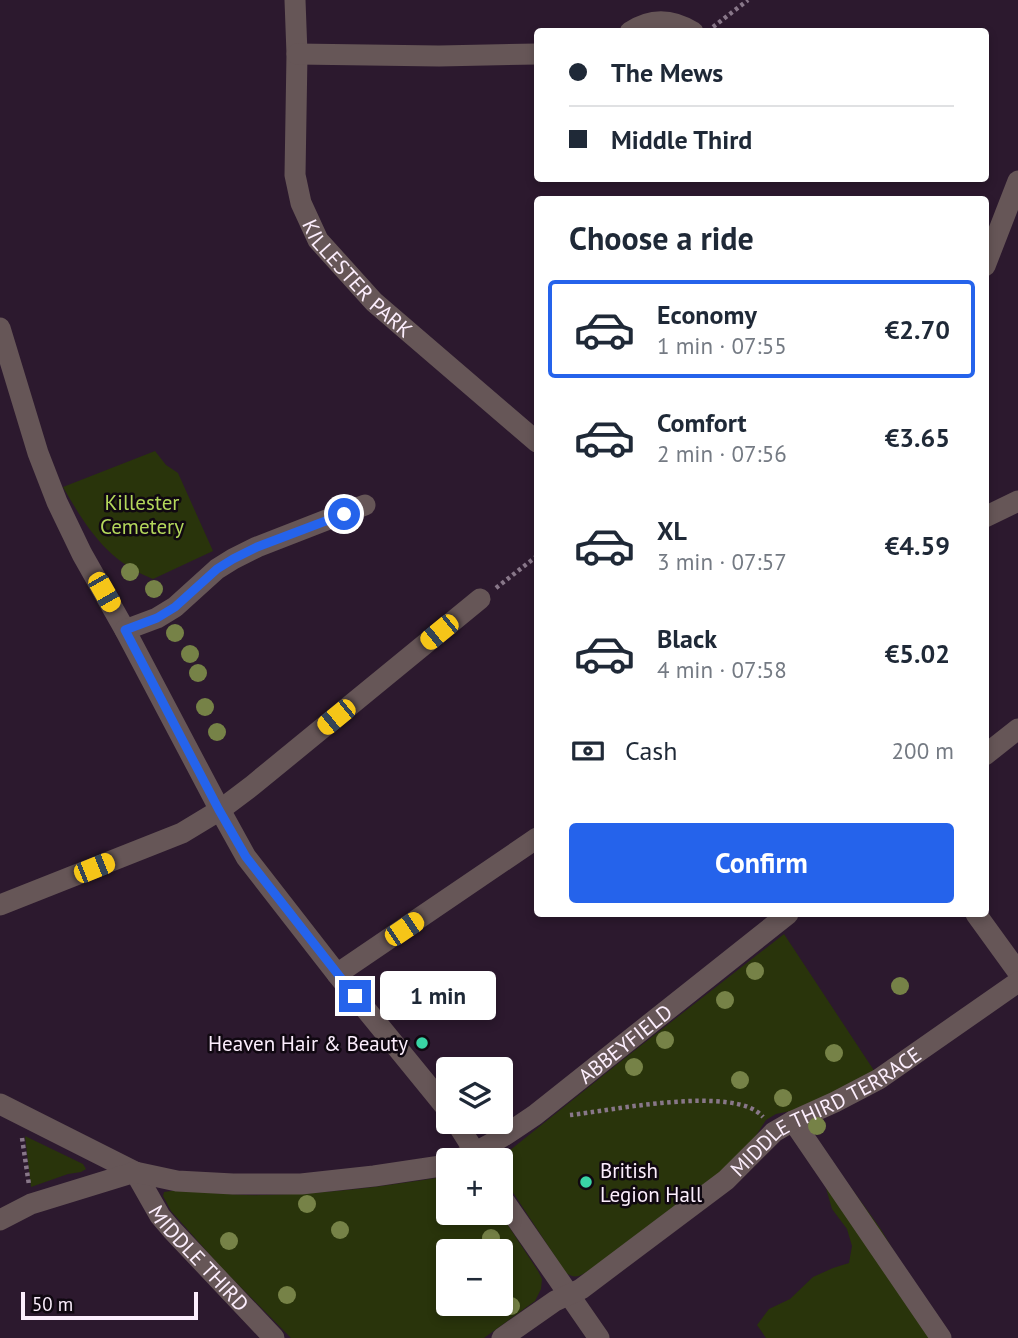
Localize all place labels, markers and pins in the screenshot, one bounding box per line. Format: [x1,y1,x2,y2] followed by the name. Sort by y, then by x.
[208,1030,408,1057] place label: Heaven Hair & Beauty
[414,1035,430,1051] marker: Heaven Hair & Beauty
[600,1157,702,1208] place label: British Legion Hall
[578,1174,594,1190] marker: British Legion Hall

